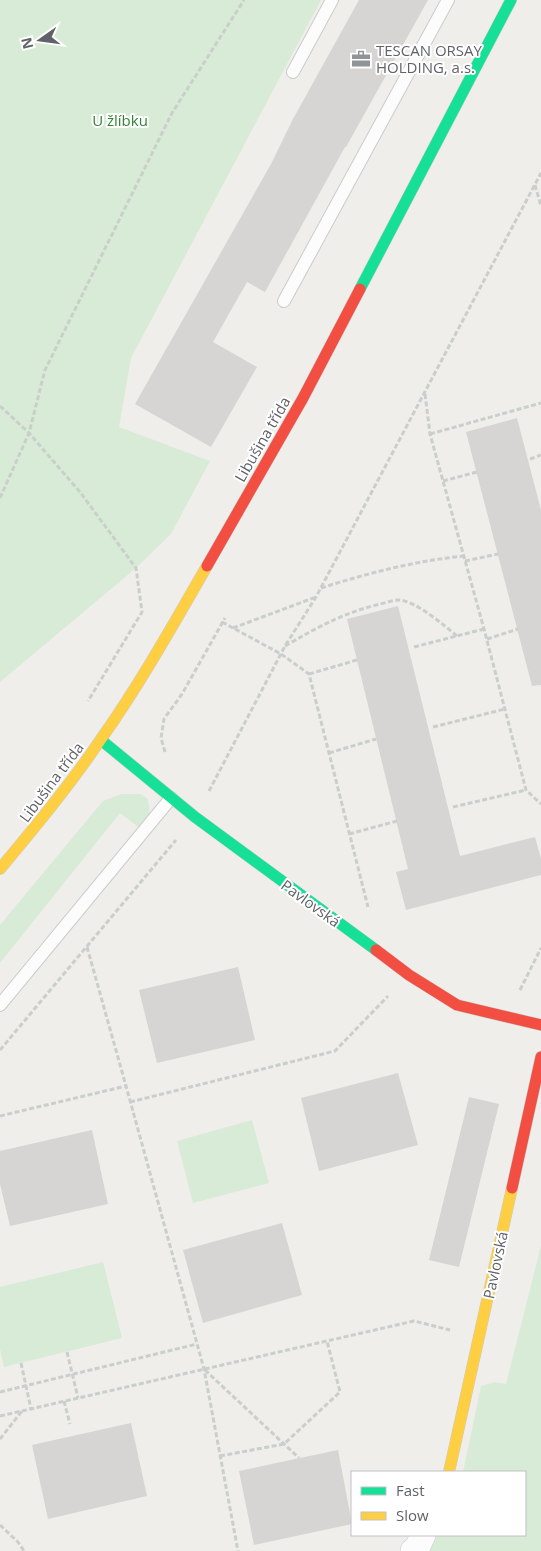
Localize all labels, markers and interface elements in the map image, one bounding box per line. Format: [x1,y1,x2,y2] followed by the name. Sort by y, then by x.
[15,15,65,65] north arrow
[16,35,37,51] text: N
[376,40,483,77] place label: TESCAN ORSAY HOLDING, a.s.
[350,48,372,70] office icon: TESCAN ORSAY HOLDING, a.s.
[92,110,148,130] park label: U žlíbku
[230,393,294,485] street label: Libušina třída
[14,738,88,826] street label: Libušina třída
[277,875,345,931] street label: Pavlovská
[478,1229,512,1301] street label: Pavlovská
[351,1471,526,1536] legend
[396,1480,425,1500] text: Fast
[396,1505,429,1525] text: Slow

